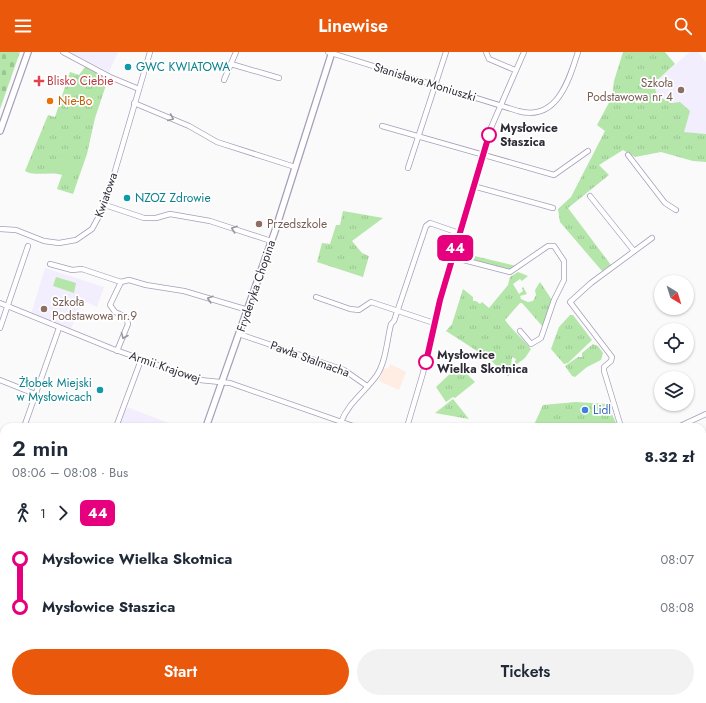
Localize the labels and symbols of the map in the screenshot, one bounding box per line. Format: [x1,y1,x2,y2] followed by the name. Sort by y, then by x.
[136,58,230,76] place label: GWC KWIATOWA
[372,58,478,106] street label: Stanisława Moniuszki
[123,62,133,72] marker: GWC KWIATOWA
[47,72,113,90] place label: Blisko Ciebie
[587,74,673,106] place label: Szkoła Podstawowa nr 4
[34,76,44,86] marker: Blisko Ciebie
[676,85,686,95] marker: Szkoła Podstawowa nr 4
[58,92,93,110] place label: Nie-Bo
[45,96,55,106] marker: Nie-Bo
[166,113,174,121] one-way arrow
[500,119,558,151] place label: Mysłowice Staszica
[481,127,497,143] marker: Mysłowice Staszica
[90,170,122,220] street label: Kwiatowa
[135,189,211,207] place label: NZOZ Zdrowie
[122,193,132,203] marker: NZOZ Zdrowie
[267,215,327,233] place label: Przedszkole
[254,219,264,229] marker: Przedszkole
[231,225,238,233] one-way arrow
[437,235,473,261] line badge: 44
[232,237,280,334] street label: Fryderyka Chopina
[654,275,694,315] north arrow
[52,293,137,325] place label: Szkoła Podstawowa nr.9
[207,295,214,304] one-way arrow
[39,304,49,314] marker: Szkoła Podstawowa nr.9
[120,333,128,340] one-way arrow
[268,336,352,382] street label: Pawła Stalmacha
[127,346,203,388] street label: Armii Krajowej
[437,346,528,378] place label: Mysłowice Wielka Skotnica
[418,354,434,370] marker: Mysłowice Wielka Skotnica
[16,374,92,406] place label: Żłobek Miejski w Mysłowicach
[95,385,105,395] marker: Żłobek Miejski w Mysłowicach
[593,401,611,419] place label: Lidl
[580,405,590,415] marker: Lidl

